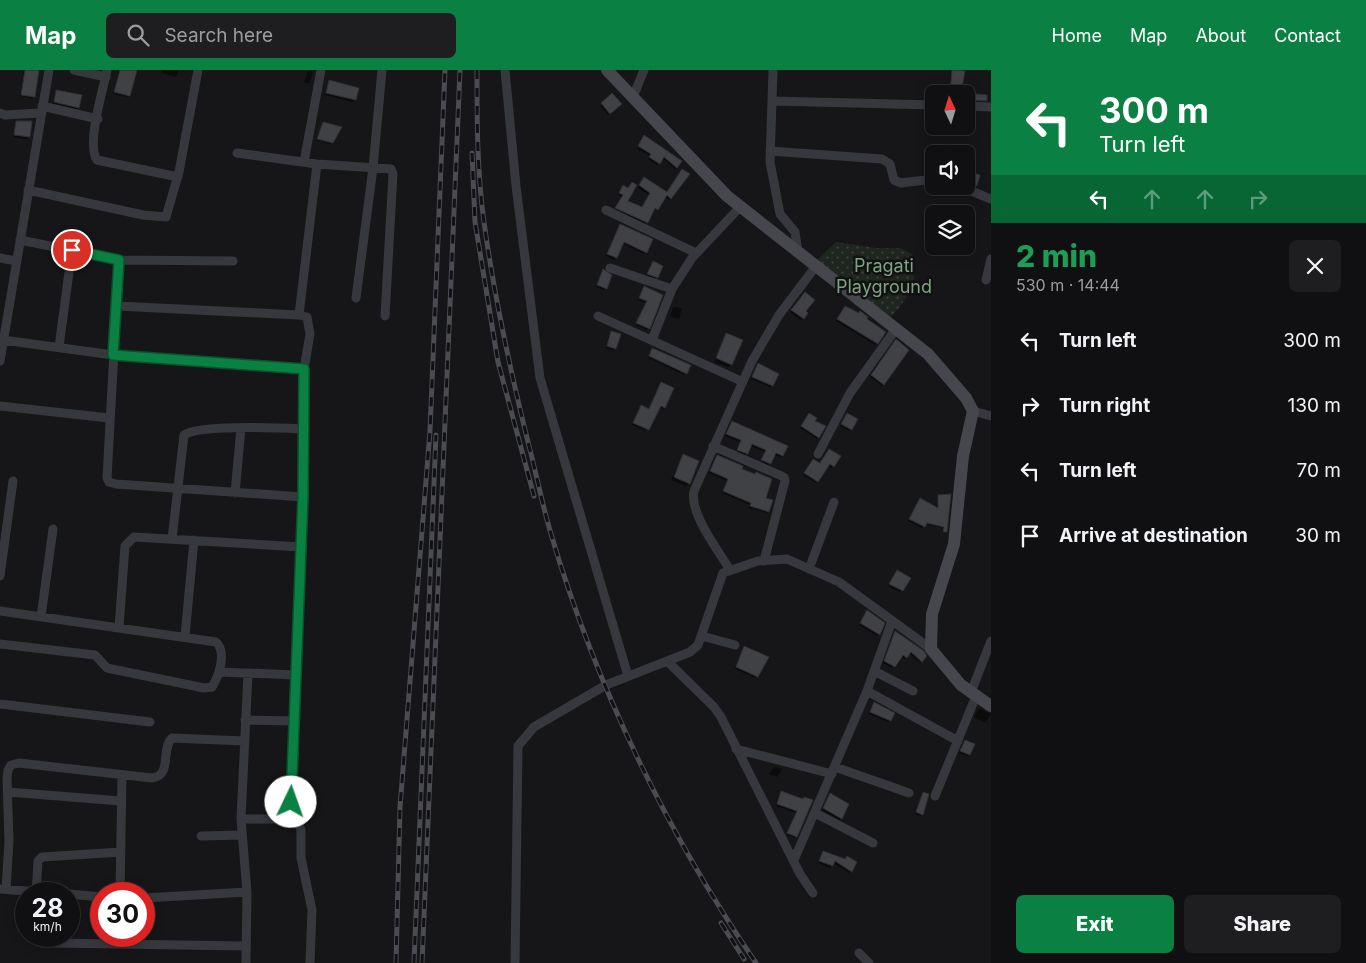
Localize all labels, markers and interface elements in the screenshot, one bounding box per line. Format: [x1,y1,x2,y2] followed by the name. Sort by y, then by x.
[106,13,456,58] search box
[25,21,76,50] text: Map
[124,21,152,49] icon: search
[164,24,273,47] text: Search here
[1052,25,1102,46] text: Home
[1130,25,1167,46] text: Map
[1195,25,1246,46] text: About
[1274,25,1341,46] text: Contact
[925,85,975,135] north arrow
[925,85,975,255] map controls
[1099,89,1209,131] text: 300 m
[1016,90,1081,155] icon: left
[1099,131,1185,157] text: Turn left
[925,145,975,195] button: sound
[1085,185,1113,213] icon: left
[1138,185,1166,213] icon: ahead
[1191,185,1219,213] icon: ahead
[1244,185,1272,213] icon: right
[925,205,975,255] button: layers
[51,229,93,271] pin
[58,236,86,264] icon: arrive
[1016,238,1097,274] text: 2 min
[1289,240,1341,292] button: close
[836,255,932,297] park label: Pragati Playground
[1016,275,1120,295] text: 530 m · 14:44
[1016,327,1044,355] icon: left
[1059,329,1137,352] text: Turn left
[1283,329,1341,352] text: 300 m
[1016,392,1044,420] icon: right
[1059,394,1150,417] text: Turn right
[1288,394,1341,417] text: 130 m
[1016,457,1044,485] icon: left
[1059,459,1137,482] text: Turn left
[1297,459,1341,482] text: 70 m
[1016,522,1044,550] icon: arrive
[1059,524,1248,547] text: Arrive at destination
[1295,524,1341,547] text: 30 m
[264,775,316,827] position arrow
[90,882,155,947] speed limit sign: 30
[31,893,64,923] text: 28
[1016,895,1174,953] button: Exit
[1184,895,1341,953] button: Share
[33,919,62,934] text: km/h

